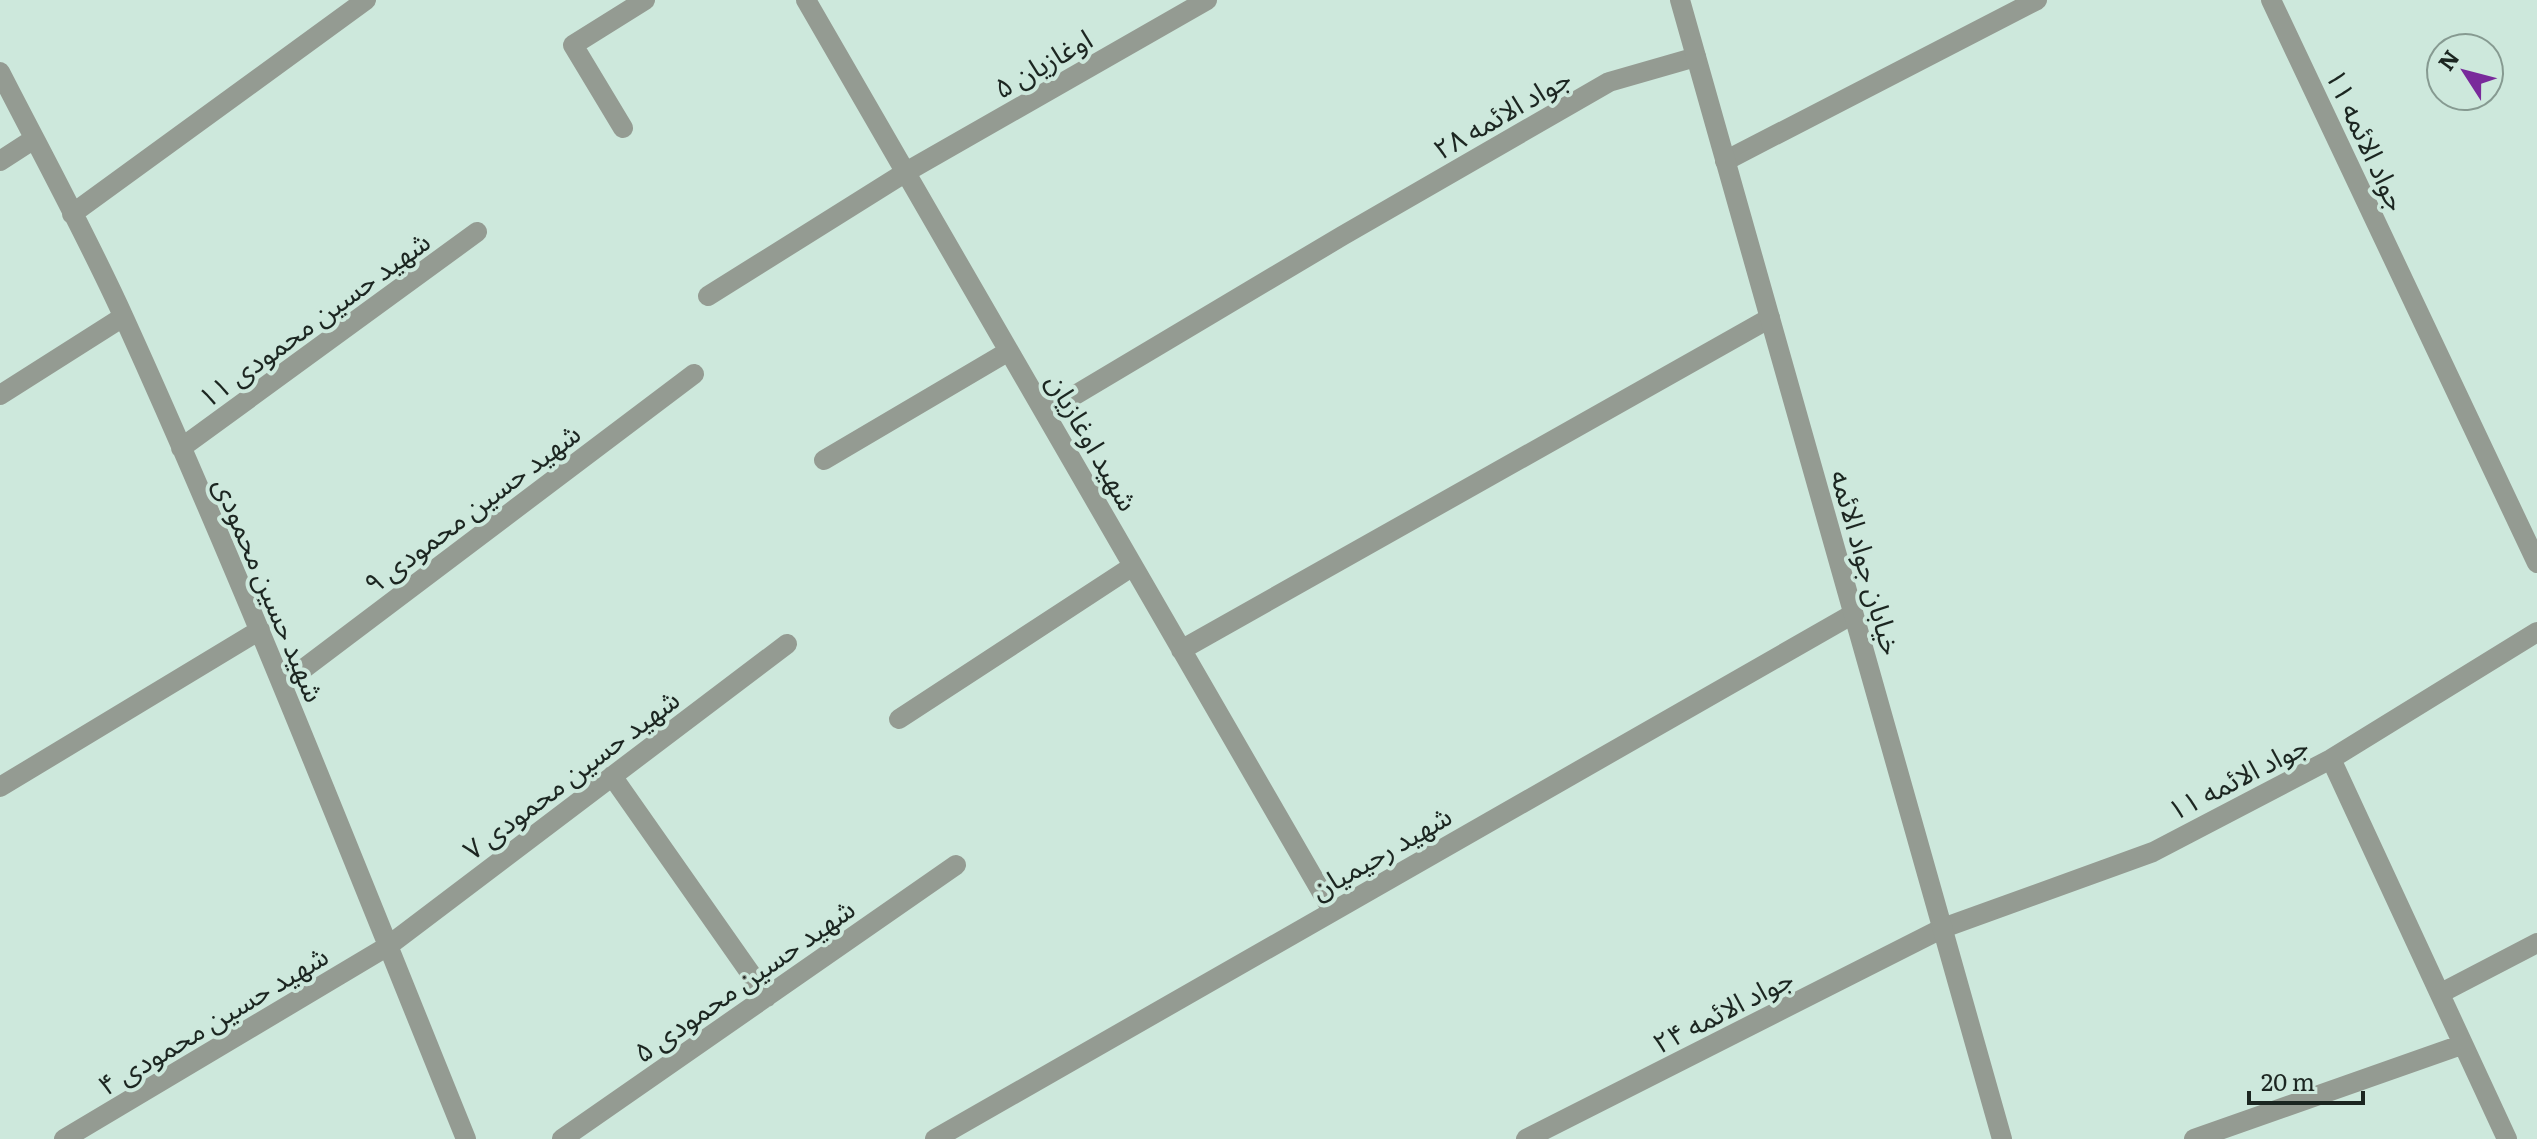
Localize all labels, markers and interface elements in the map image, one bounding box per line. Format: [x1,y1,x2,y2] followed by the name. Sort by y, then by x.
[985,17,1099,107] street label: اوغازیان ۵
[2425,32,2505,112] north arrow
[2429,42,2466,77] text: N
[1424,55,1578,169] street label: جواد الائمه ۲۸
[2317,61,2419,217] street label: جواد الائمه ۱۱
[188,219,438,417] street label: شهید حسین محمودی ۱۱
[1037,364,1151,518] street label: شهید اوغازیان
[354,411,588,603] street label: شهید حسین محمودی ۹
[1821,464,1915,660] street label: خیابان جواد الائمه
[205,470,337,708] street label: شهید حسین محمودی
[453,677,687,869] street label: شهید حسین محمودی ۷
[2159,722,2315,830] street label: جواد الائمه ۱۱
[1301,794,1459,908] street label: شهید رحیمیان
[624,887,862,1071] street label: شهید حسین محمودی ۵
[89,934,335,1104] street label: شهید حسین محمودی ۴
[1644,955,1800,1063] street label: جواد الائمه ۲۴
[2249,1055,2363,1105] scale bar
[2261,1063,2315,1098] text: 20 m

